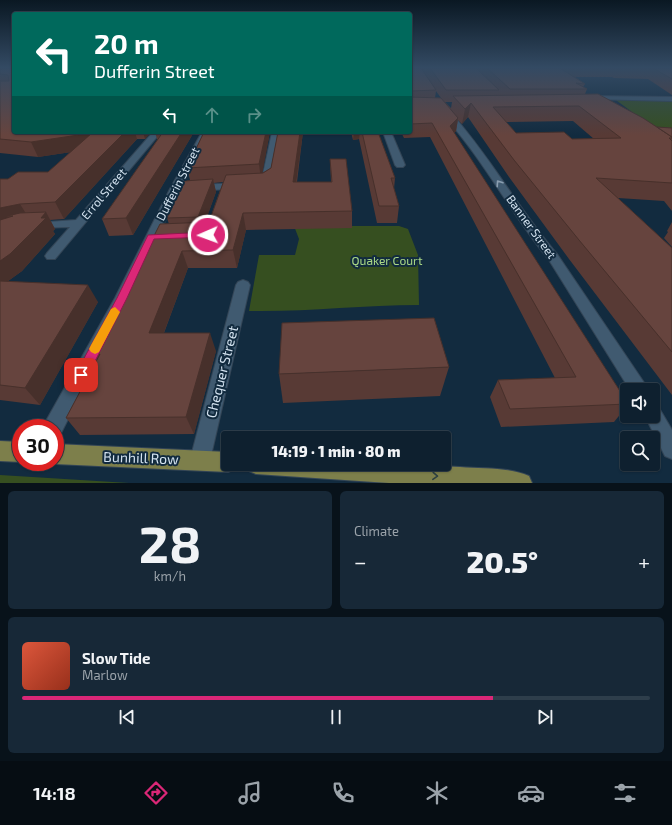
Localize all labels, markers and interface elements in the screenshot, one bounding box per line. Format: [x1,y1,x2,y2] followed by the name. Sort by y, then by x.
[94,26,159,60] text: 20 m
[28,28,80,80] icon: left
[94,60,215,82] text: Dufferin Street
[159,104,181,126] icon: left
[201,104,223,126] icon: ahead
[243,104,265,126] icon: right
[153,144,202,223] street label: Dufferin Street
[78,165,129,222] street label: Errol Street
[496,180,504,187] one-way arrow
[504,192,560,261] street label: Banner Street
[187,214,229,256] position arrow
[352,253,423,268] park label: Quaker Court
[202,324,241,420] street label: Chequer Street
[64,358,98,392] pin
[70,364,92,386] icon: arrive
[620,383,660,471] map controls
[620,383,660,423] button: sound
[12,419,64,471] speed limit sign: 30
[620,431,660,471] button: search
[271,442,401,460] text: 14:19 · 1 min · 80 m
[103,448,180,467] street label: Bunhill Row
[432,471,438,480] one-way arrow
[139,511,201,573] text: 28
[354,523,399,539] text: Climate
[467,543,538,579] text: 20.5°
[354,548,367,574] text: −
[638,548,650,574] text: +
[154,568,186,584] text: km/h
[82,649,150,667] text: Slow Tide
[82,667,128,683] text: Marlow
[116,706,138,728] icon: previous
[325,706,347,728] icon: pause
[534,706,556,728] icon: next
[142,779,170,807] icon: directions
[236,779,264,807] icon: music
[329,779,357,807] icon: phone
[423,779,451,807] icon: climate
[517,779,545,807] icon: car
[611,779,639,807] icon: filters
[33,782,76,804] text: 14:18

